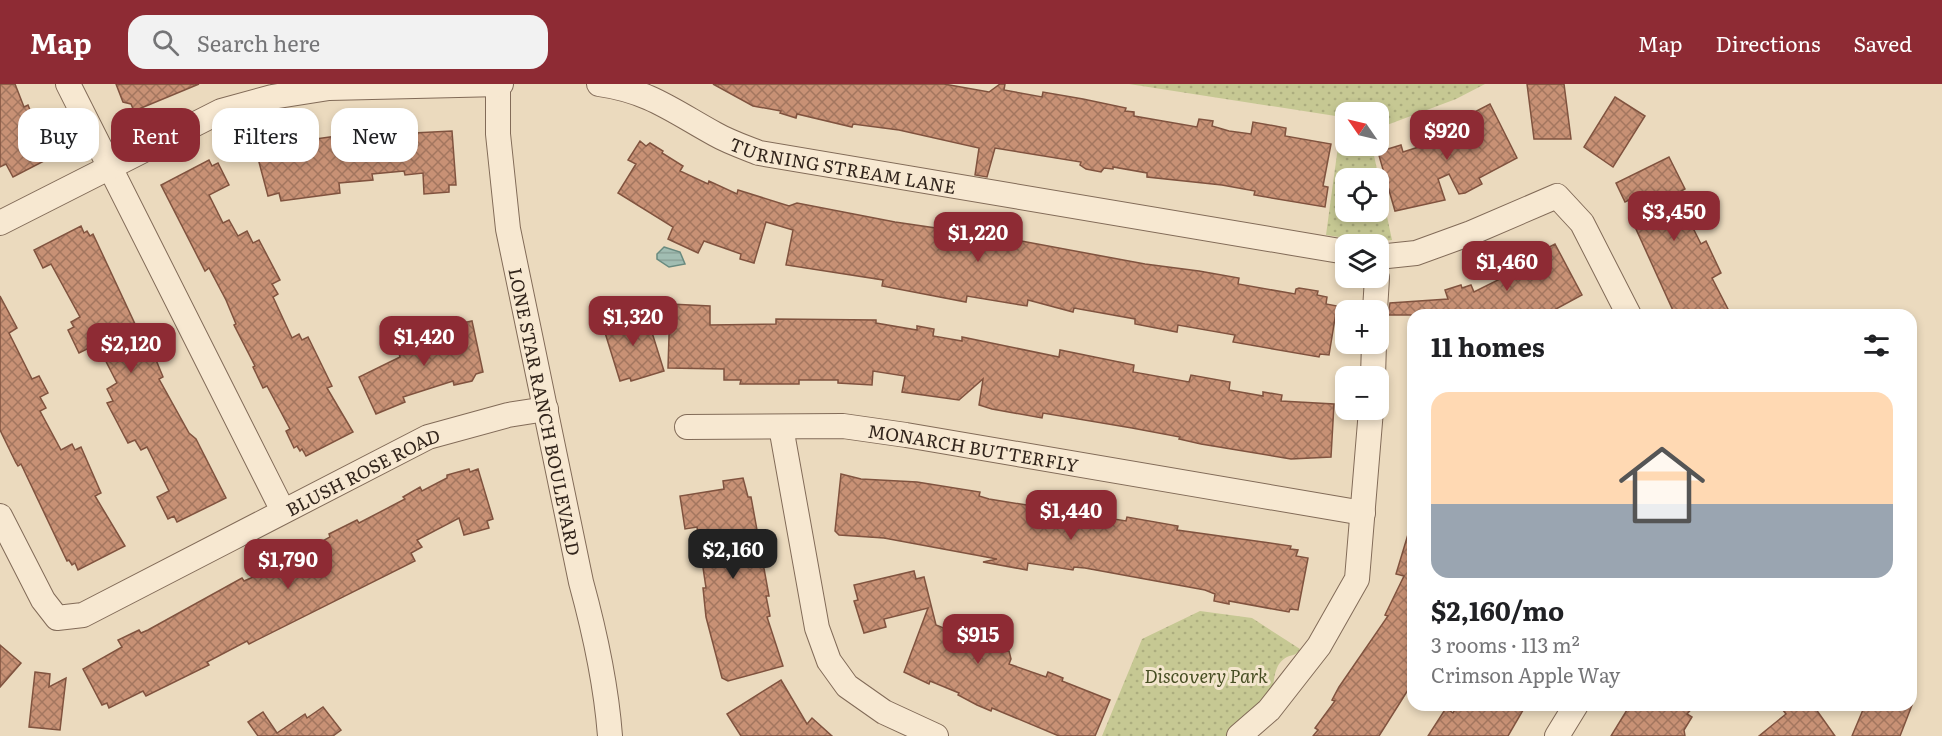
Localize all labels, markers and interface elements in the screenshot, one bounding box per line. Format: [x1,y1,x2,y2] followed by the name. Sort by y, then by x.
[128,15,548,69] search box
[30,21,92,63] text: Map
[149,26,182,59] icon: search
[197,26,320,59] text: Search here
[1638,27,1683,58] text: Map
[1716,27,1821,58] text: Directions
[1854,27,1912,58] text: Saved
[1335,102,1389,156] north arrow
[1335,102,1389,420] map controls
[18,108,99,162] chip: Buy
[111,108,200,162] chip: Rent
[212,108,319,162] chip: Filters
[331,108,418,162] chip: New
[1411,110,1483,161] pin: $920
[1424,114,1470,144] text: $920
[726,129,958,200] street label: TURNING STREAM LANE
[1335,168,1389,222] button: locate
[1625,191,1723,242] pin: $3,450
[1642,195,1706,225] text: $3,450
[929,212,1027,263] pin: $1,220
[948,216,1008,246] text: $1,220
[1335,234,1389,288] button: layers
[1458,241,1556,292] pin: $1,460
[1476,245,1538,275] text: $1,460
[503,265,589,558] street label: LONE STAR RANCH BOULEVARD
[584,296,682,347] pin: $1,320
[603,300,663,330] text: $1,320
[1335,300,1389,354] button: +
[375,316,473,367] pin: $1,420
[393,320,455,350] text: $1,420
[82,323,180,374] pin: $2,120
[1431,326,1545,365] text: 11 homes
[101,327,161,357] text: $2,120
[1860,329,1893,362] icon: filters
[1335,366,1389,420] button: −
[866,416,1081,478] street label: MONARCH BUTTERFLY
[281,421,443,522] street label: BLUSH ROSE ROAD
[1608,431,1716,539] icon: home
[1022,490,1120,541] pin: $1,440
[1040,494,1102,524] text: $1,440
[684,529,782,580] pin: $2,160
[702,533,764,563] text: $2,160
[239,539,337,590] pin: $1,790
[258,543,318,573] text: $1,790
[1431,590,1564,629] text: $2,160/mo
[942,614,1014,665] pin: $915
[957,618,999,648] text: $915
[1431,629,1580,659] text: 3 rooms · 113 m²
[1431,659,1620,689] text: Crimson Apple Way
[1144,662,1268,689] park label: Discovery Park

